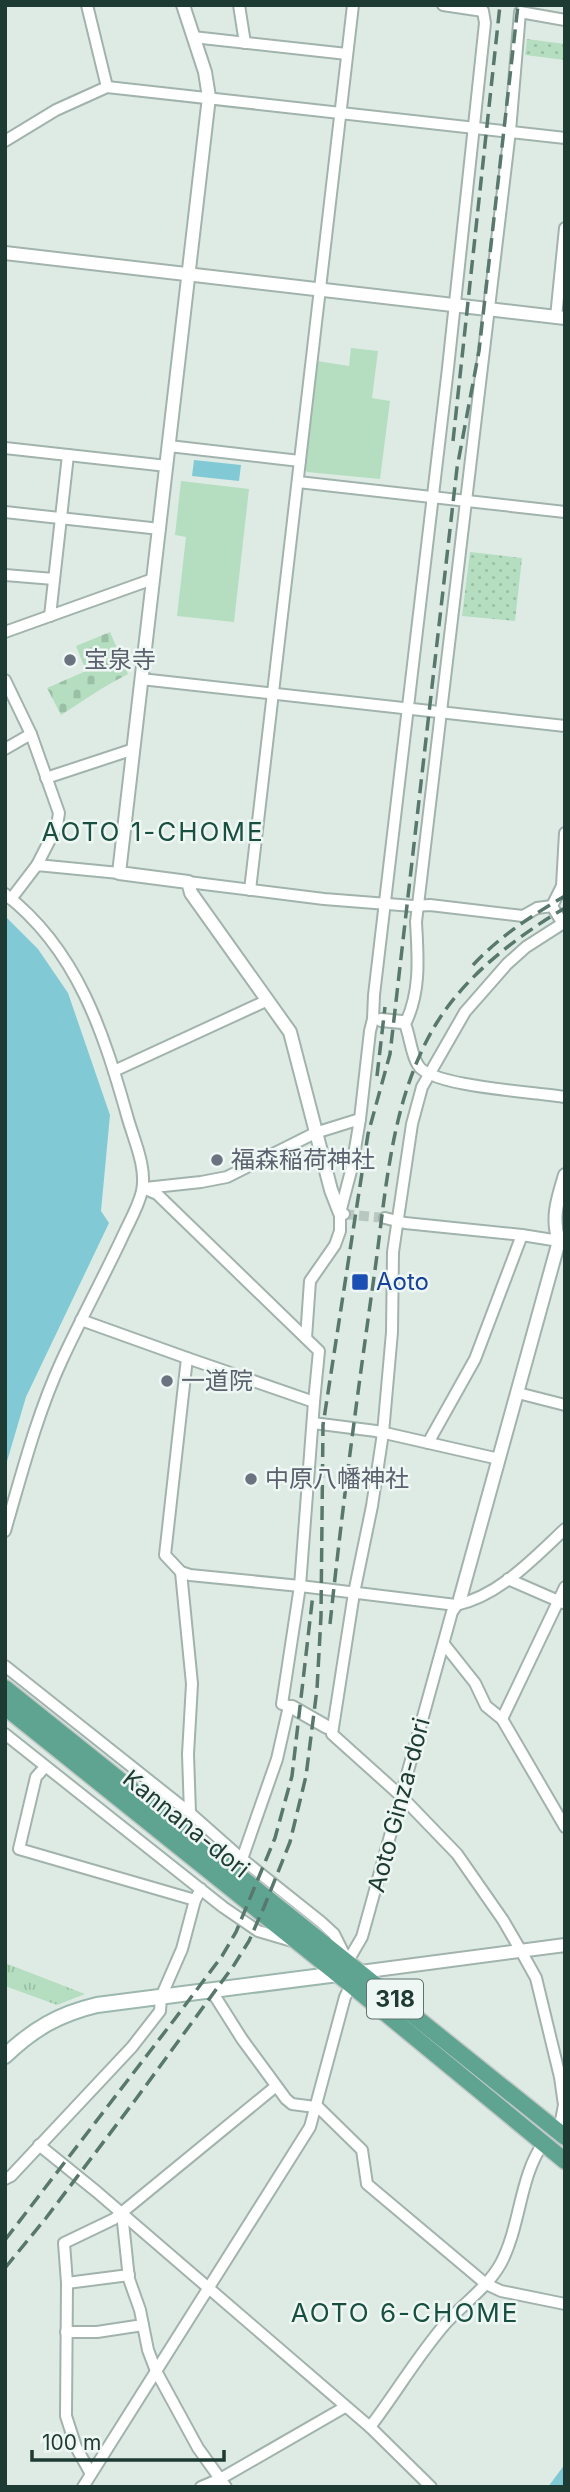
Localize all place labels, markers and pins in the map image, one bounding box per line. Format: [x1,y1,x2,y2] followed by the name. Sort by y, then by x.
[84,645,156,674] place label: 宝泉寺
[62,652,78,668] marker: 宝泉寺
[231,1145,375,1174] place label: 福森稲荷神社
[209,1152,225,1168] marker: 福森稲荷神社
[376,1267,429,1296] place label: Aoto
[350,1272,370,1292] marker: Aoto
[181,1366,253,1395] place label: 一道院
[159,1373,175,1389] marker: 一道院
[265,1464,409,1493] place label: 中原八幡神社
[243,1471,259,1487] marker: 中原八幡神社

